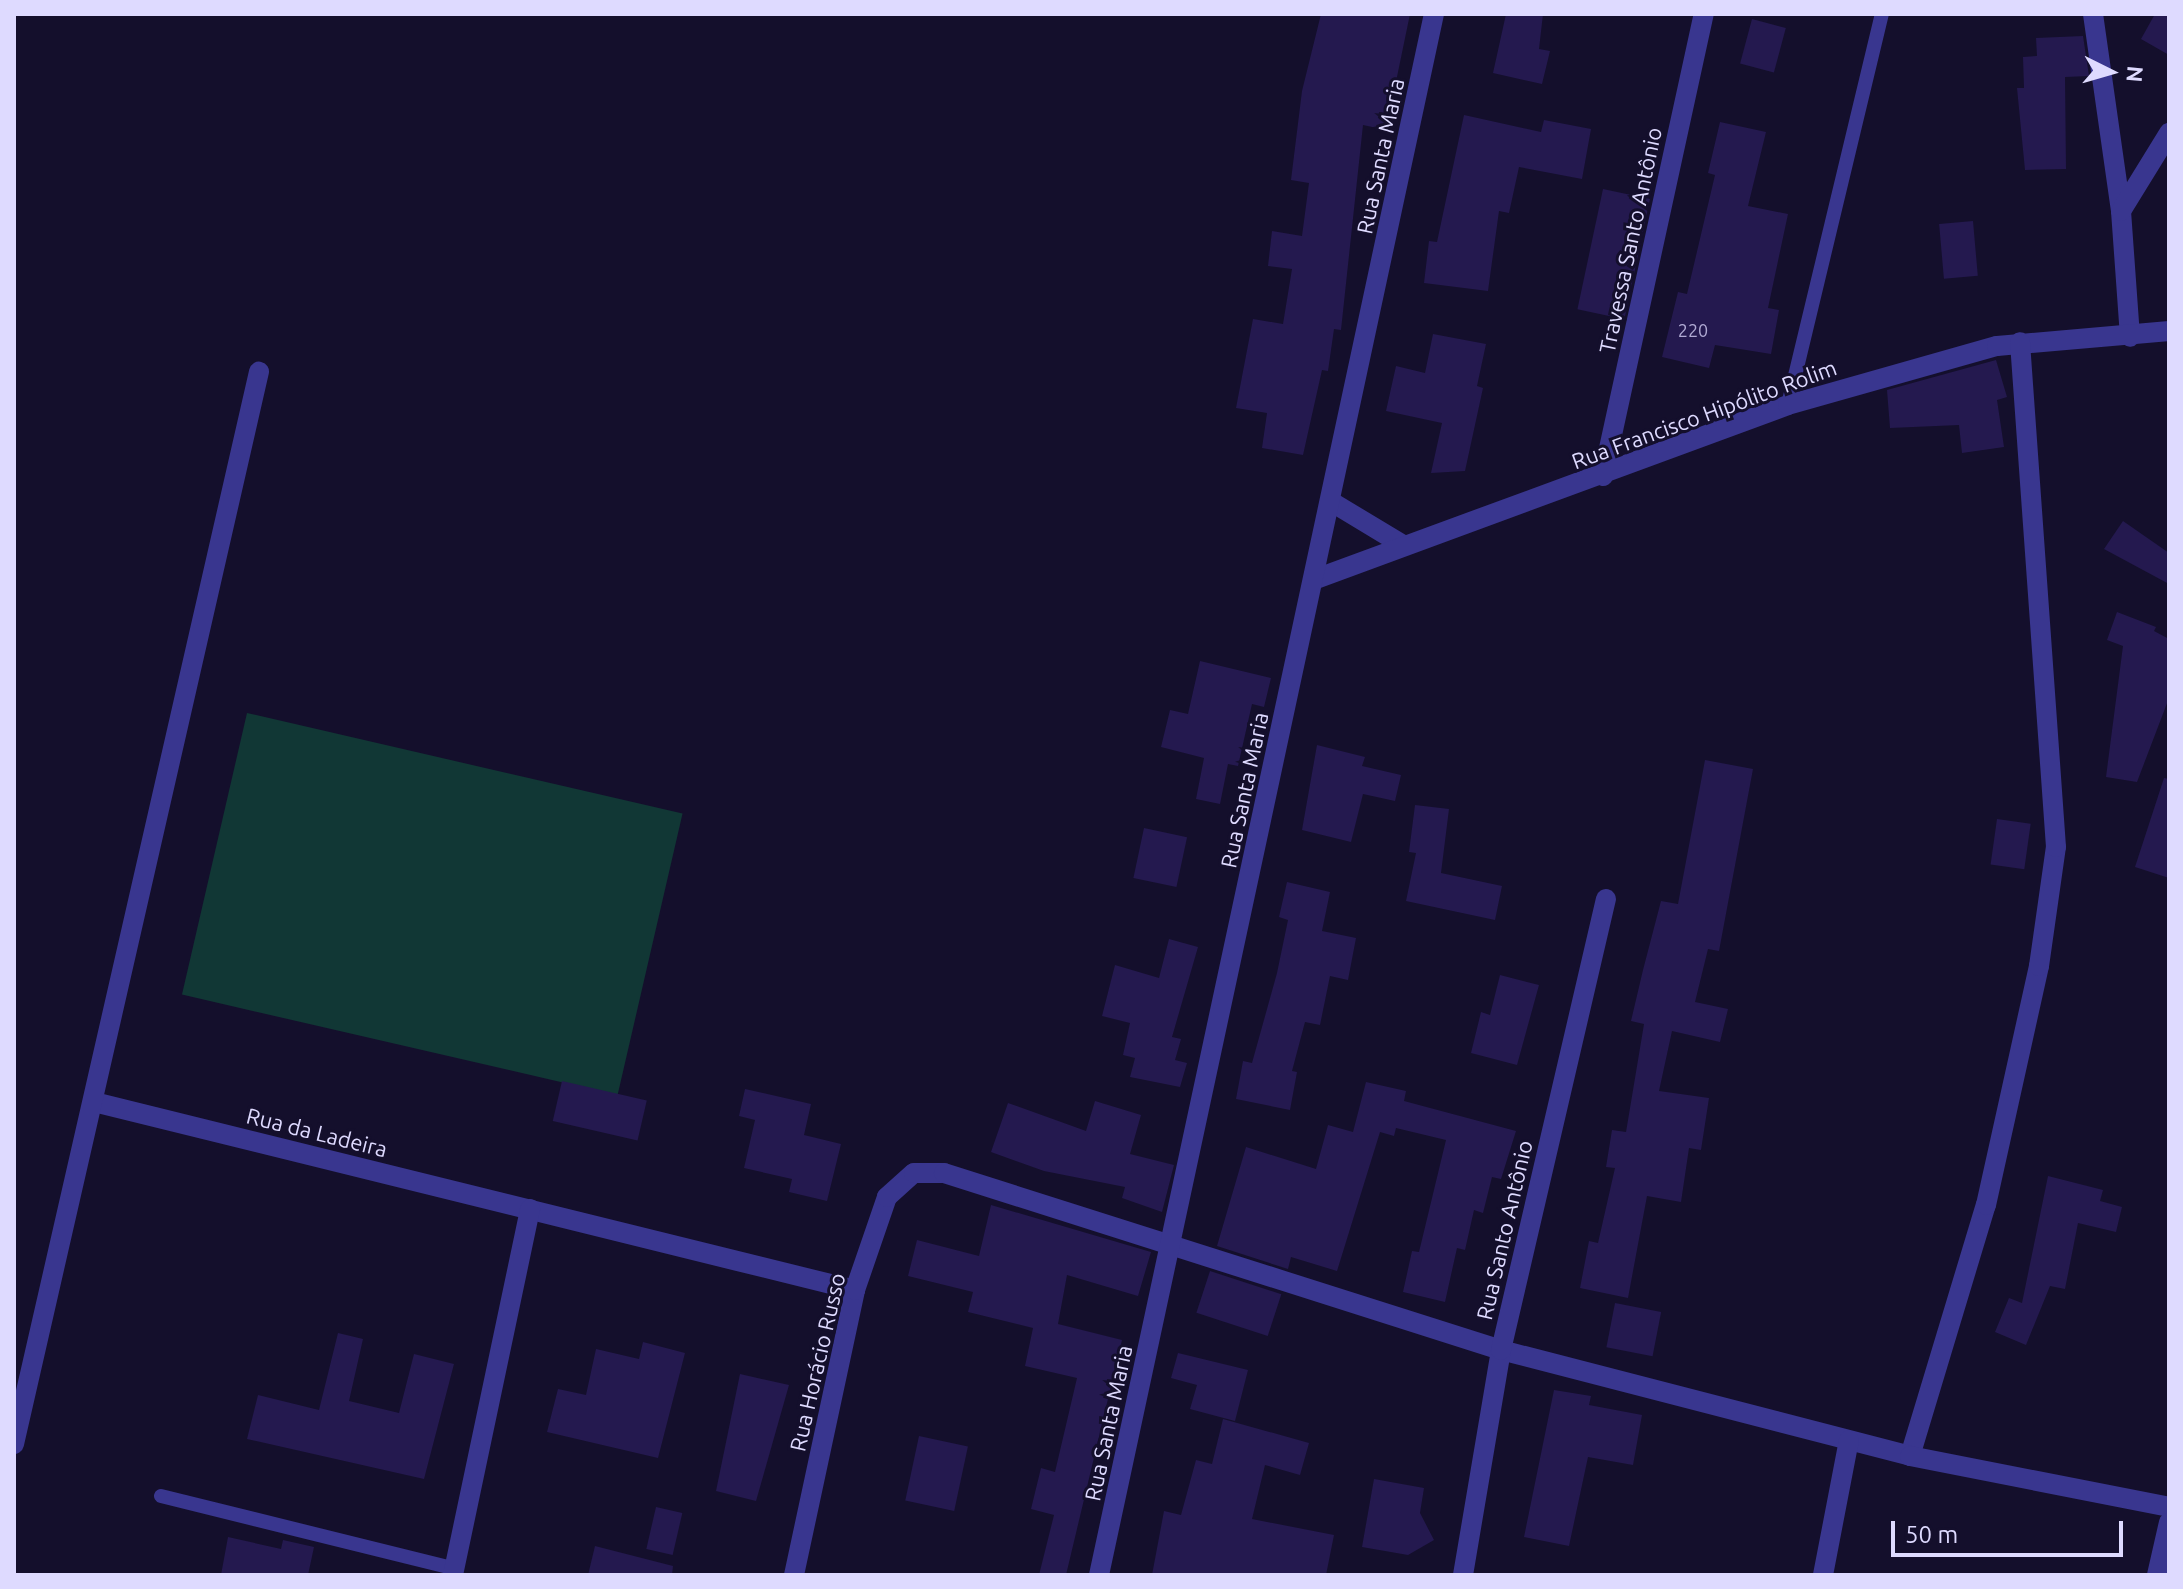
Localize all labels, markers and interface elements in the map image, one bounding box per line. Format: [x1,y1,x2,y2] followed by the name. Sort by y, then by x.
[2071,32,2151,112] north arrow
[2122,65,2149,83] text: N
[1351,76,1409,236] street label: Rua Santa Maria
[1593,125,1667,355] street label: Travessa Santo Antônio
[1678,319,1708,341] house number: 220
[1568,354,1840,474] street label: Rua Francisco Hipólito Rolim
[1215,710,1273,870] street label: Rua Santa Maria
[244,1102,390,1162] street label: Rua da Ladeira
[1470,1138,1538,1322] street label: Rua Santo Antônio
[784,1270,850,1454] street label: Rua Horácio Russo
[1079,1343,1137,1503] street label: Rua Santa Maria
[1895,1505,2127,1555] scale bar
[1905,1521,1958,1548] text: 50 m

